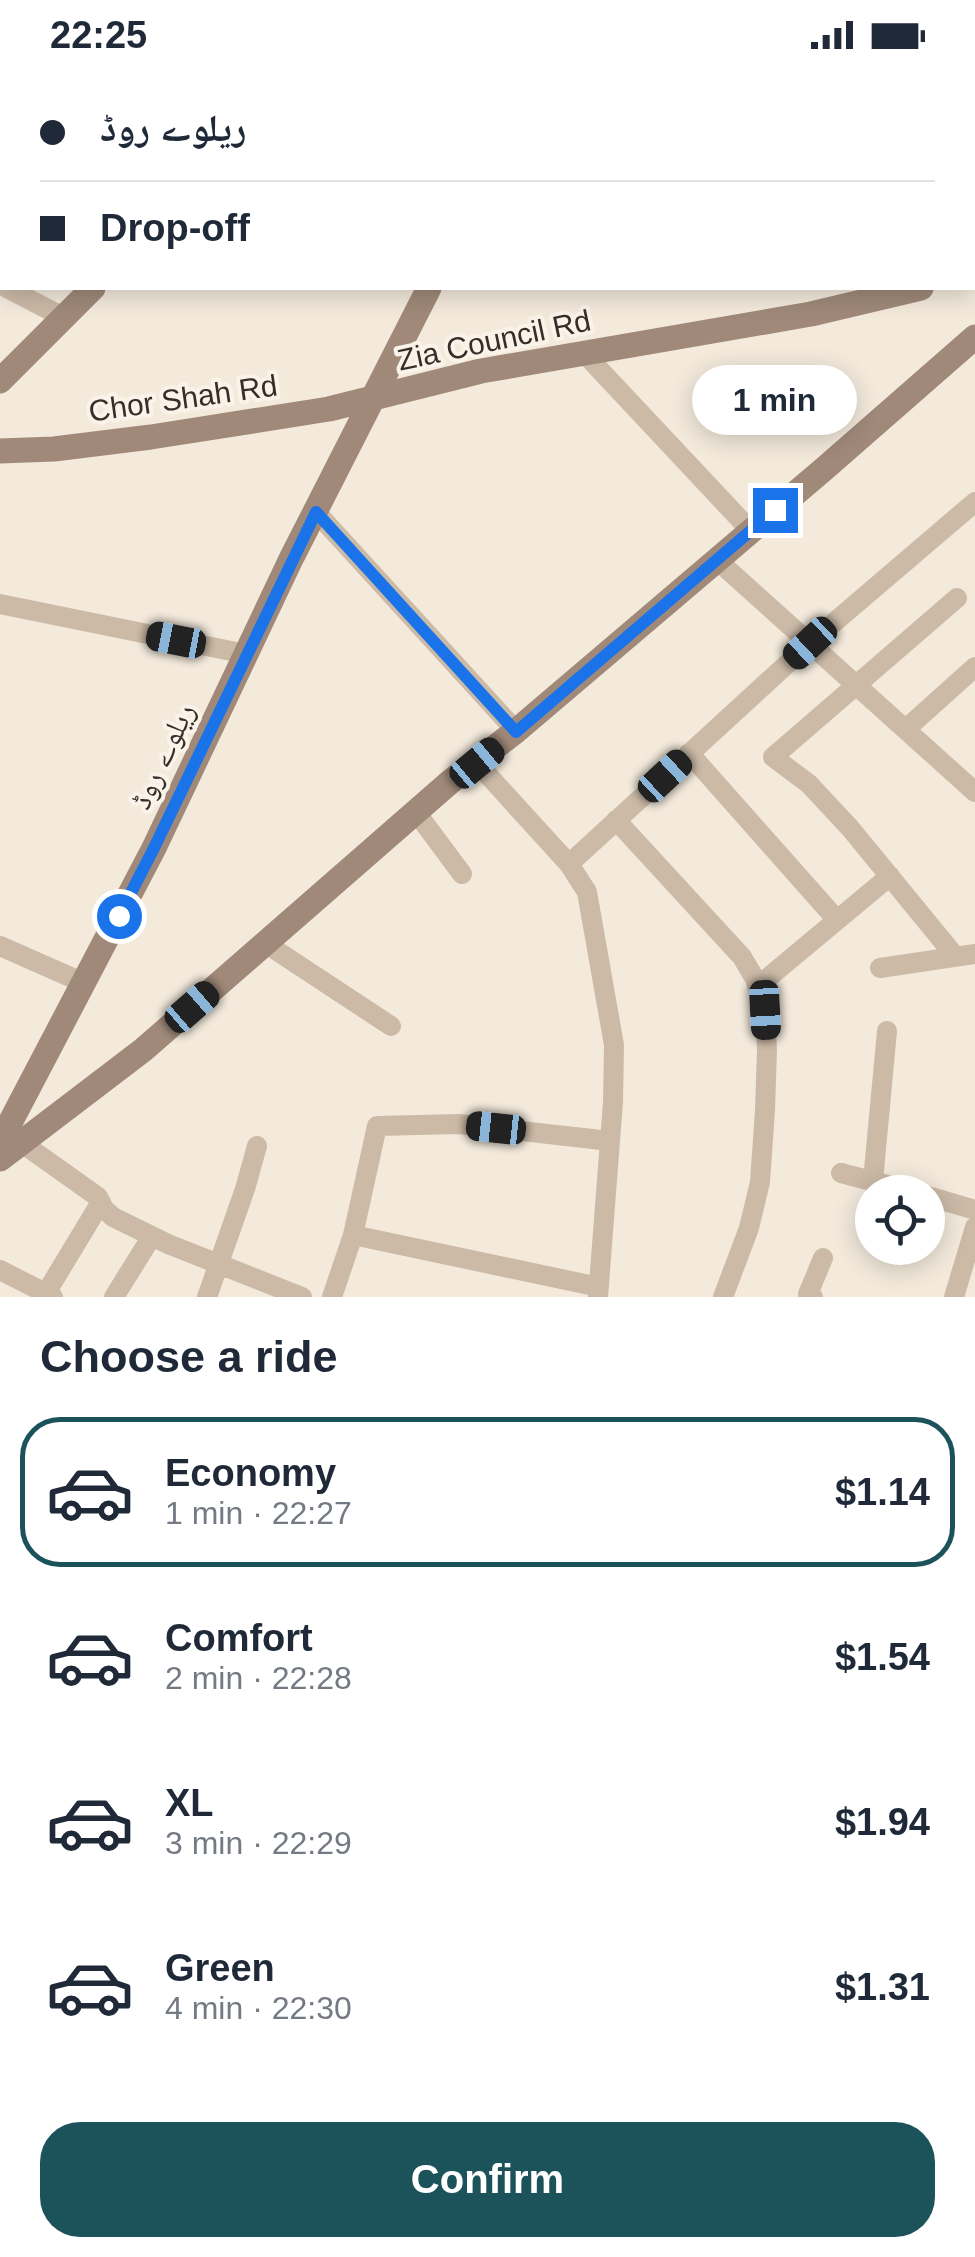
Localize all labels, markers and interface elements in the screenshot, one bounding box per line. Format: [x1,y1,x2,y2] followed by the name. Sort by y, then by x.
[50,14,147,56] text: 22:25
[100,107,246,149] text: ریلوے روڈ
[100,207,250,249] text: Drop-off
[394,303,594,377] street label: Zia Council Rd
[692,365,858,435] callout: 1 min
[87,368,279,428] street label: Chor Shah Rd
[733,382,816,418] text: 1 min
[753,488,798,533] route end
[778,612,842,674] car
[144,620,208,660] car
[123,698,201,814] street label: ریلوے روڈ
[444,732,510,794] car
[633,745,697,807] car
[97,894,142,939] route start
[160,976,224,1038] car
[748,979,782,1041] car
[465,1110,527,1146] car
[855,1175,945,1265] map controls
[855,1175,945,1265] button: locate
[40,1331,338,1382] text: Choose a ride
[45,1447,135,1537] icon: car
[165,1452,336,1494] text: Economy
[835,1471,930,1513] text: $1.14
[165,1495,352,1531] text: 1 min · 22:27
[45,1612,135,1702] icon: car
[165,1617,313,1659] text: Comfort
[835,1636,930,1678] text: $1.54
[165,1660,352,1696] text: 2 min · 22:28
[45,1777,135,1867] icon: car
[165,1782,214,1824] text: XL
[835,1801,930,1843] text: $1.94
[165,1825,352,1861] text: 3 min · 22:29
[45,1942,135,2032] icon: car
[165,1947,275,1989] text: Green
[835,1966,930,2008] text: $1.31
[165,1990,352,2026] text: 4 min · 22:30
[40,2122,935,2237] button: Confirm

